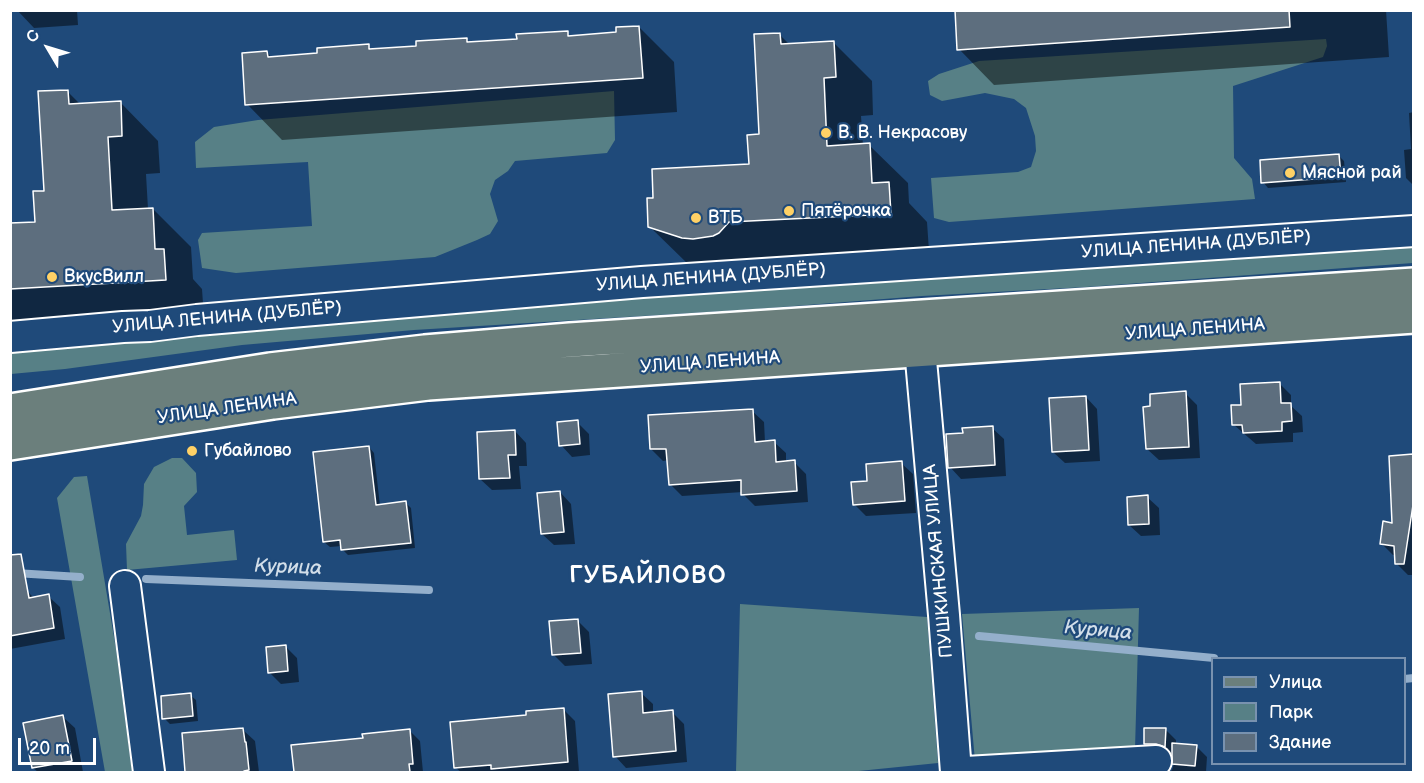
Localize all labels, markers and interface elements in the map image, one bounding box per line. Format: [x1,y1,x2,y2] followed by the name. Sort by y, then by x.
[18,18,78,78] north arrow
[23,26,44,47] text: С
[838,122,967,144] place label: В. В. Некрасову
[819,126,833,140] marker: В. В. Некрасову
[1302,162,1402,184] place label: Мясной рай
[1283,166,1297,180] marker: Мясной рай
[801,200,891,222] place label: Пятёрочка
[782,204,796,218] marker: Пятёрочка
[708,207,742,229] place label: ВТБ
[689,211,703,225] marker: ВТБ
[1080,226,1312,264] street label: УЛИЦА ЛЕНИНА (ДУБЛЁР)
[595,259,827,297] street label: УЛИЦА ЛЕНИНА (ДУБЛЁР)
[64,266,144,288] place label: ВкусВилл
[45,270,59,284] marker: ВкусВилл
[111,297,343,339] street label: УЛИЦА ЛЕНИНА (ДУБЛЁР)
[1124,314,1266,346] street label: УЛИЦА ЛЕНИНА
[639,347,781,379] street label: УЛИЦА ЛЕНИНА
[156,389,298,429] street label: УЛИЦА ЛЕНИНА
[204,440,291,462] place label: Губайлово
[185,444,199,458] marker: Губайлово
[920,463,958,659] street label: ПУШКИНСКАЯ УЛИЦА
[254,555,322,581] water label: Курица
[569,563,727,591] district label: ГУБАЙЛОВО
[1063,616,1133,646] water label: Курица
[1211,657,1406,765] legend
[1269,672,1322,693] text: Улица
[1269,702,1313,723] text: Парк
[21,726,99,764] scale bar
[1269,732,1331,753] text: Здание
[29,738,70,759] text: 20 m

